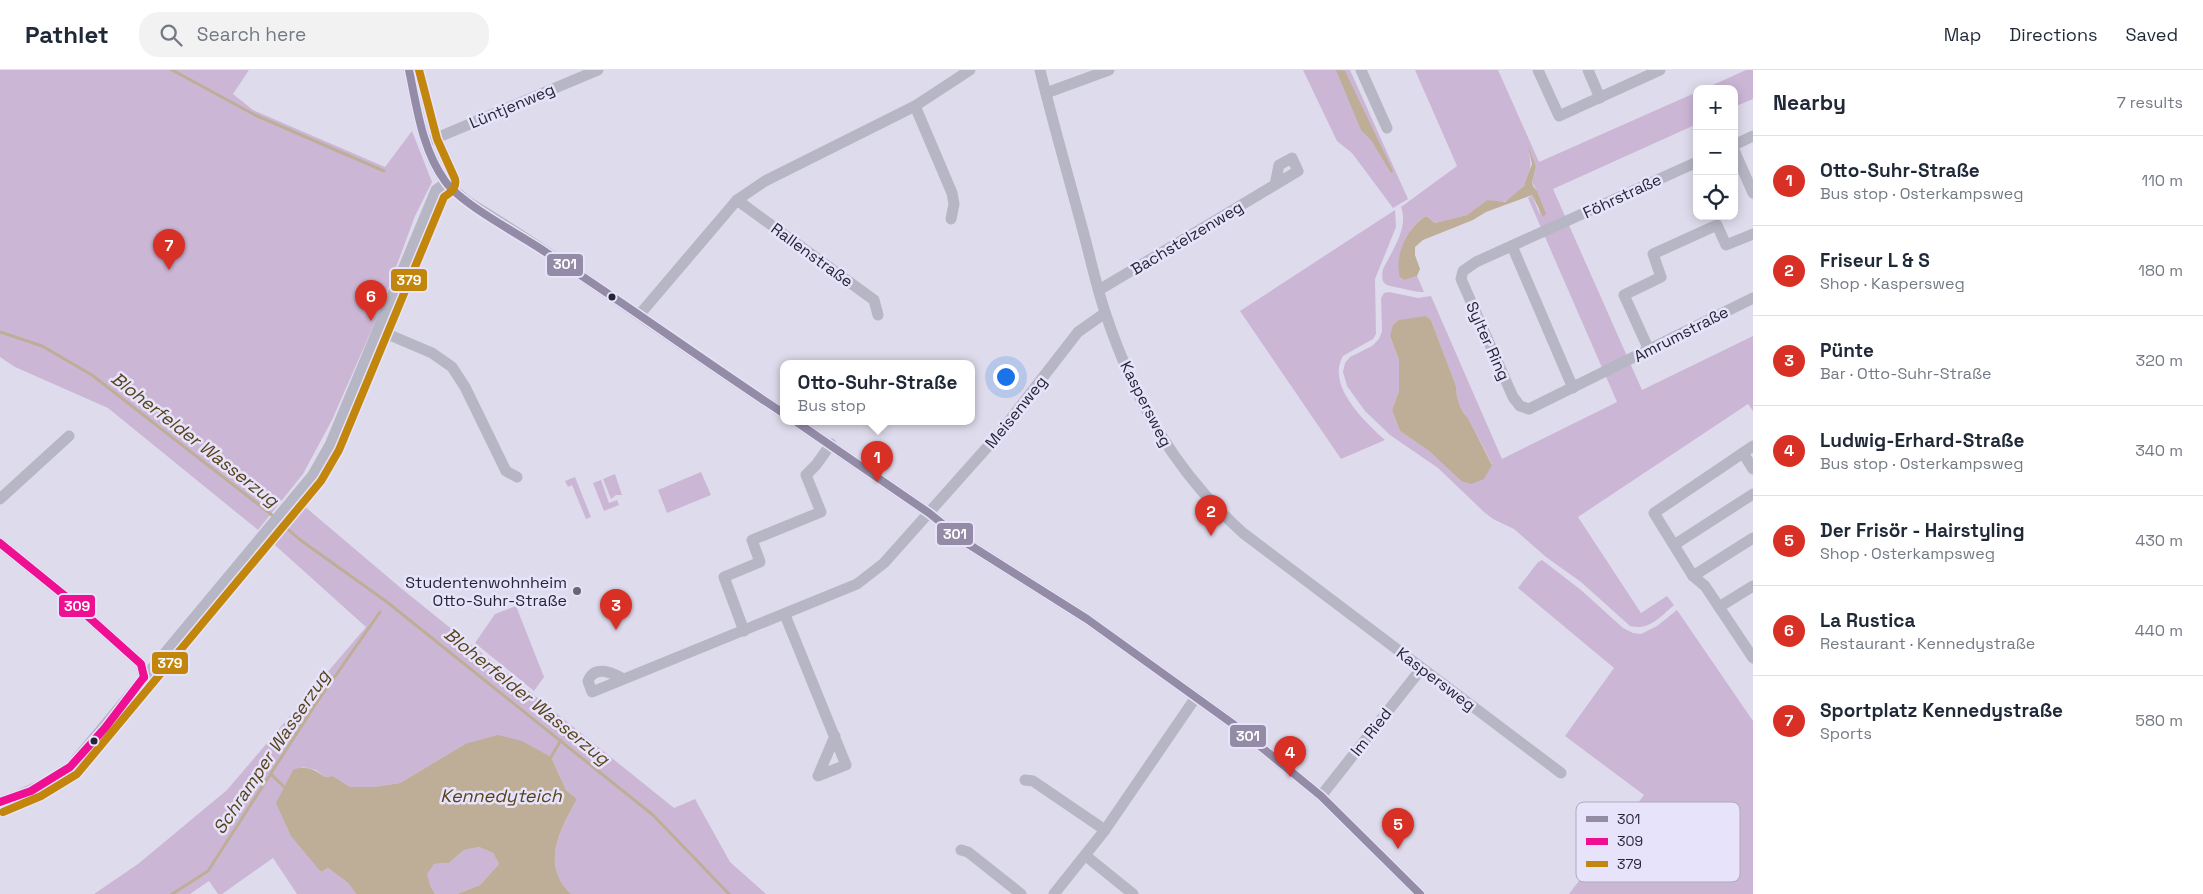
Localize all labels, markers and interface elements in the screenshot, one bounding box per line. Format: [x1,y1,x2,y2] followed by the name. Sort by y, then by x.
[139,12,489,57] search box
[25,19,109,50] text: Pathlet
[157,21,185,49] icon: search
[197,22,306,47] text: Search here
[1944,23,1981,46] text: Map
[2009,23,2098,46] text: Directions
[2126,23,2178,46] text: Saved
[466,79,558,133] street label: Lüntjenweg
[1693,85,1738,220] map controls
[1693,85,1738,130] button: +
[1773,89,1846,116] text: Nearby
[2117,92,2183,113] text: 7 results
[1693,130,1738,175] button: −
[1820,158,1980,183] text: Otto-Suhr-Straße
[1579,169,1665,223] street label: Föhrstraße
[1785,170,1793,191] text: 1
[2141,170,2183,191] text: 110 m
[1693,175,1738,220] button: locate
[1820,183,2024,204] text: Bus stop · Osterkampsweg
[1127,196,1247,280] street label: Bachstelzenweg
[767,218,857,292] street label: Rallenstraße
[153,229,185,270] pin: 7
[1820,248,1930,273] text: Friseur L & S
[546,253,584,277] line badge: 301
[553,255,577,273] text: 301
[1784,260,1794,281] text: 2
[2138,260,2183,281] text: 180 m
[390,268,428,292] line badge: 379
[397,271,421,289] text: 379
[1820,273,1965,294] text: Shop · Kaspersweg
[355,280,387,321] pin: 6
[607,292,617,302] unlabelled marker
[1461,298,1515,384] street label: Sylter Ring
[1630,301,1732,367] street label: Amrumstraße
[1820,338,1874,363] text: Pünte
[1784,350,1794,371] text: 3
[2136,350,2183,371] text: 320 m
[1115,357,1177,451] street label: Kaspersweg
[780,360,975,425] popup
[1820,363,1991,384] text: Bar · Otto-Suhr-Straße
[993,364,1019,390] your location
[107,366,284,512] water label: Bloherfelder Wasserzug
[798,370,957,395] text: Otto-Suhr-Straße
[980,371,1052,453] street label: Meisenweg
[798,395,866,416] text: Bus stop
[1820,428,2024,453] text: Ludwig-Erhard-Straße
[1784,440,1794,461] text: 4
[2135,440,2183,461] text: 340 m
[861,441,893,482] pin: 1
[1820,453,2024,474] text: Bus stop · Osterkampsweg
[1195,495,1227,536] pin: 2
[1820,518,2025,543] text: Der Frisör - Hairstyling
[936,522,974,546] line badge: 301
[943,525,967,543] text: 301
[1784,530,1794,551] text: 5
[2135,530,2183,551] text: 430 m
[1820,543,1995,564] text: Shop · Osterkampsweg
[405,572,567,611] place label: Studentenwohnheim Otto-Suhr-Straße
[571,585,583,597] marker: Studentenwohnheim Otto-Suhr-Straße
[600,589,632,630] pin: 3
[58,594,96,618] line badge: 309
[64,597,90,615] text: 309
[1820,608,1915,633] text: La Rustica
[1784,620,1794,641] text: 6
[2135,620,2183,641] text: 440 m
[440,622,615,771] water label: Bloherfelder Wasserzug
[1820,633,2035,654] text: Restaurant · Kennedystraße
[1392,642,1480,716] street label: Kaspersweg
[151,651,189,675] line badge: 379
[158,654,182,672] text: 379
[208,664,335,838] water label: Schramper Wasserzug
[1820,698,2063,723] text: Sportplatz Kennedystraße
[1346,704,1396,760] street label: Im Ried
[1785,710,1793,731] text: 7
[2135,710,2183,731] text: 580 m
[1820,723,1872,744] text: Sports
[1229,724,1267,748] line badge: 301
[1236,727,1260,745] text: 301
[89,736,99,746] unlabelled marker
[1274,736,1306,777] pin: 4
[440,784,563,807] water label: Kennedyteich
[1576,802,1740,882] legend
[1382,808,1414,849] pin: 5
[1617,810,1640,828] text: 301
[1617,832,1643,850] text: 309
[1617,855,1642,873] text: 379

